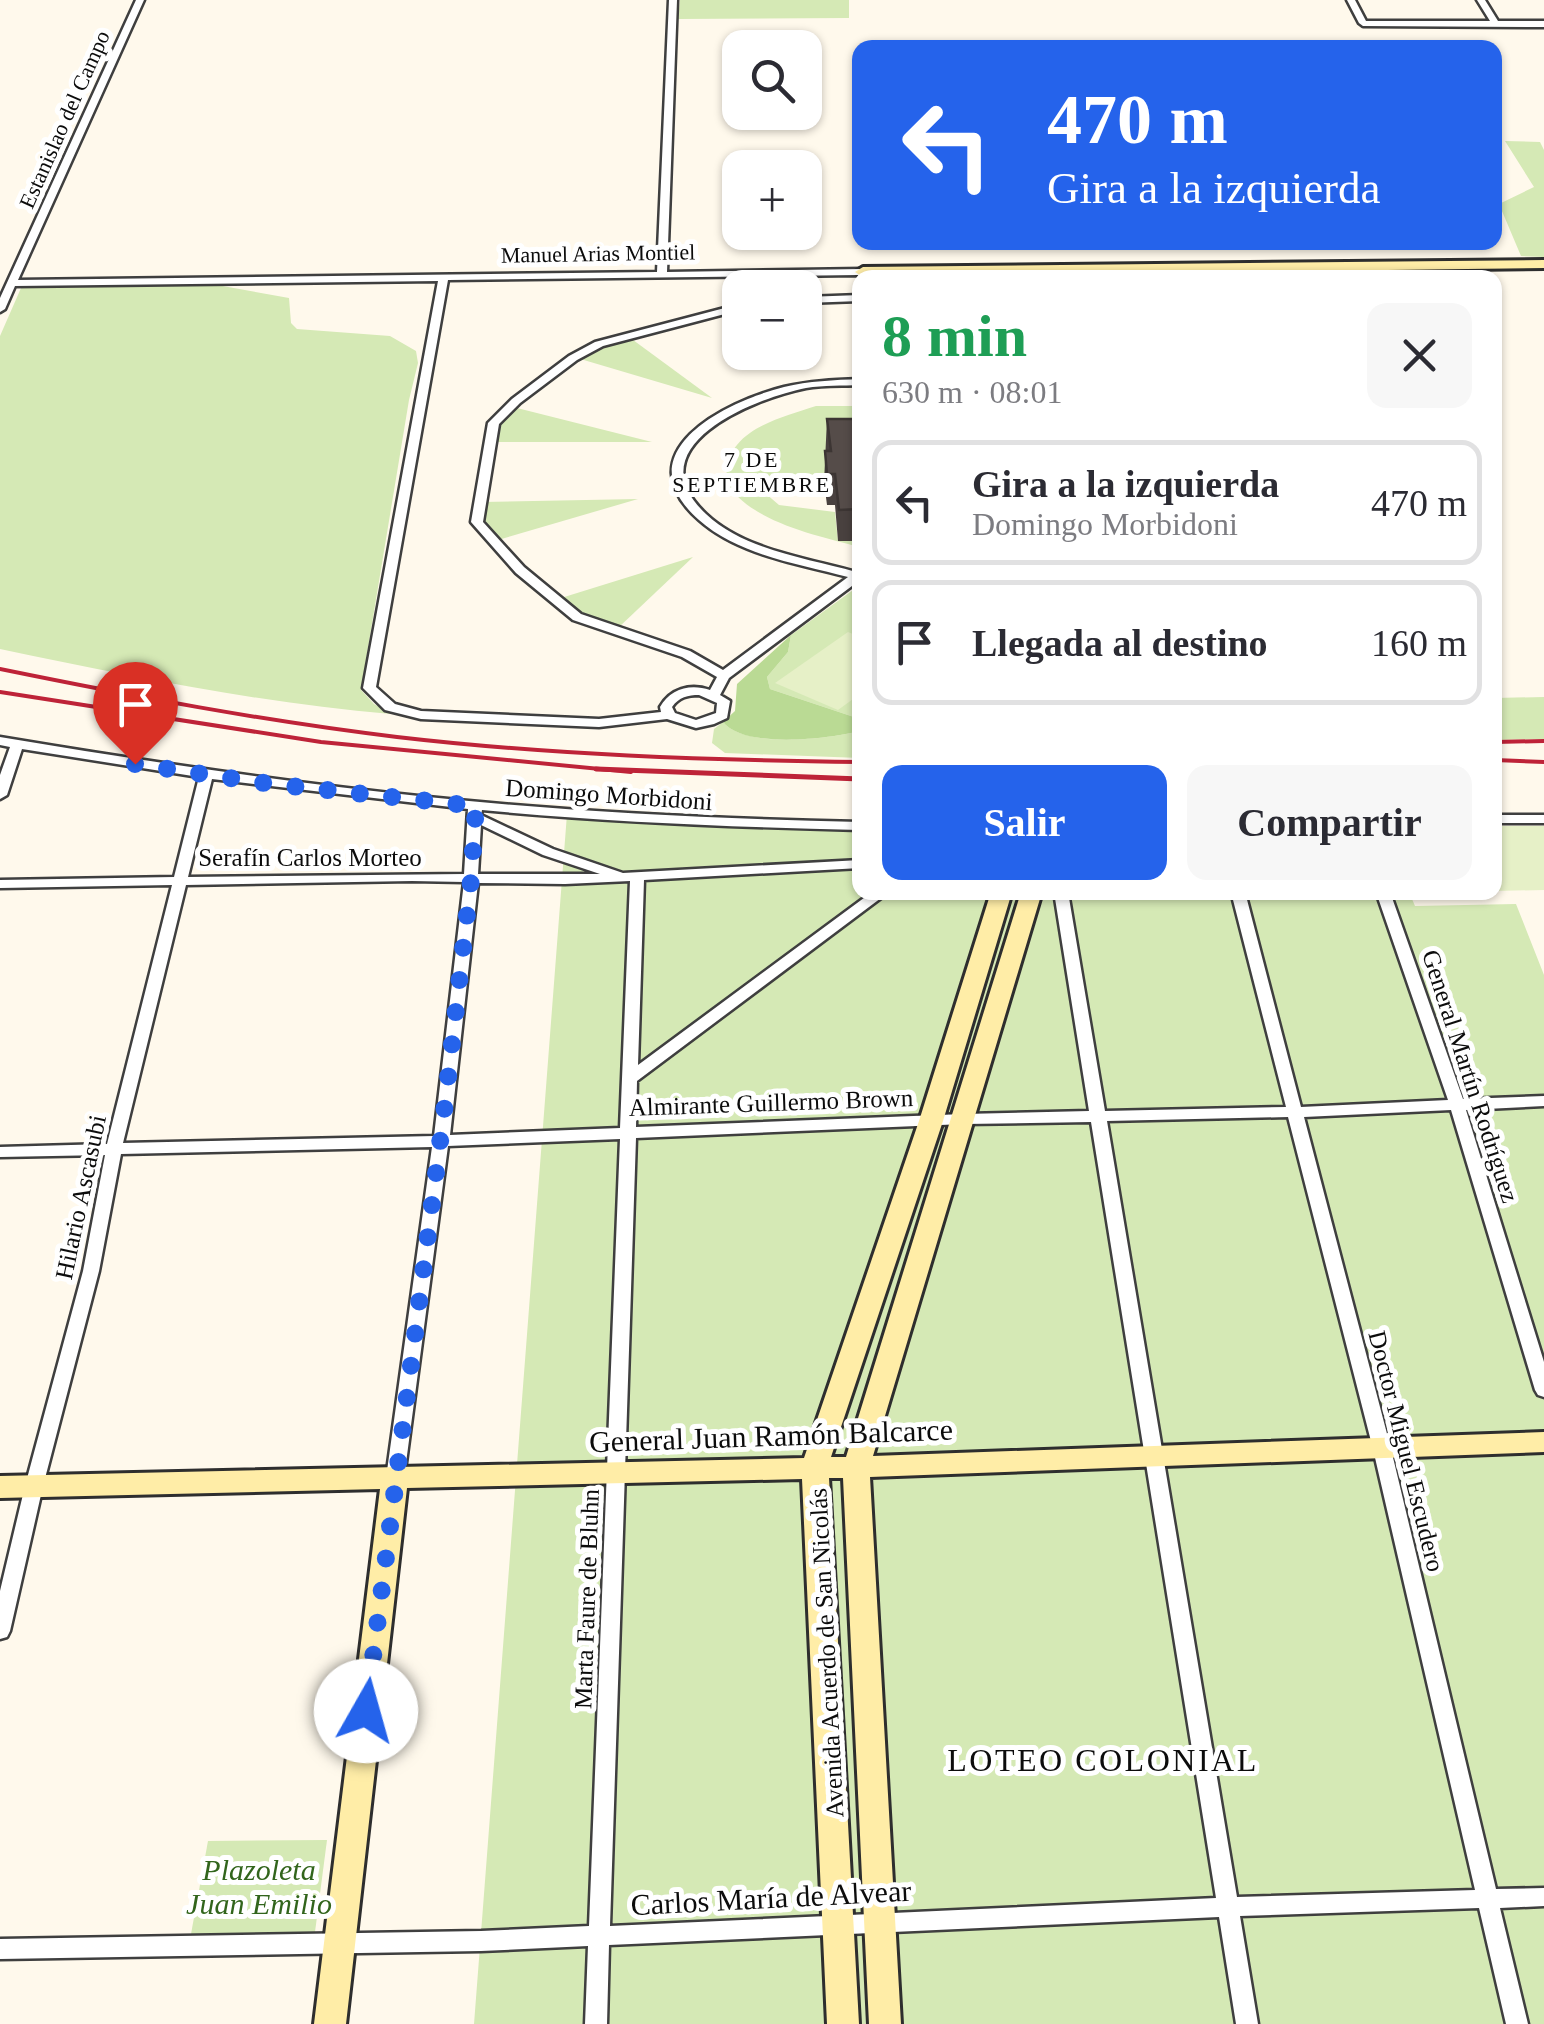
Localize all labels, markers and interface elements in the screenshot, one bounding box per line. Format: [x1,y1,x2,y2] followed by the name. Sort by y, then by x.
[14,26,115,212] street label: Estanislao del Campo
[722,30,822,370] map controls
[722,30,822,130] button: search
[882,80,1012,210] icon: left
[1047,81,1228,158] text: 470 m
[722,150,822,250] button: +
[1047,163,1381,213] text: Gira a la izquierda
[501,239,695,268] street label: Manuel Arias Montiel
[722,270,822,370] button: −
[882,303,1027,369] text: 8 min
[1367,303,1472,408] button: close
[882,374,1062,410] text: 630 m · 08:01
[672,447,832,497] district label: 7 DE SEPTIEMBRE
[972,463,1279,505] text: Gira a la izquierda
[887,475,942,530] icon: left
[1371,482,1467,524] text: 470 m
[972,506,1238,542] text: Domingo Morbidoni
[887,615,942,670] icon: arrive
[972,622,1268,664] text: Llegada al destino
[1371,622,1467,664] text: 160 m
[93,662,178,765] pin
[108,677,163,732] icon: arrive
[882,765,1167,880] button: Salir
[1187,765,1472,880] button: Compartir
[504,774,714,815] street label: Domingo Morbidoni
[198,844,422,871] street label: Serafín Carlos Morteo
[1417,947,1524,1206] street label: General Martín Rodríguez
[628,1084,914,1121] street label: Almirante Guillermo Brown
[50,1112,111,1282] street label: Hilario Ascasubi
[1364,1328,1450,1574] street label: Doctor Miguel Escudero
[589,1413,953,1458] street label: General Juan Ramón Balcarce
[804,1487,849,1818] street label: Avenida Acuerdo de San Nicolás
[569,1488,604,1709] street label: Marta Faure de Bluhn
[314,1659,418,1763] position arrow
[947,1742,1259,1778] district label: LOTEO COLONIAL
[186,1853,332,1920] park label: Plazoleta Juan Emilio
[630,1874,912,1921] street label: Carlos María de Alvear

